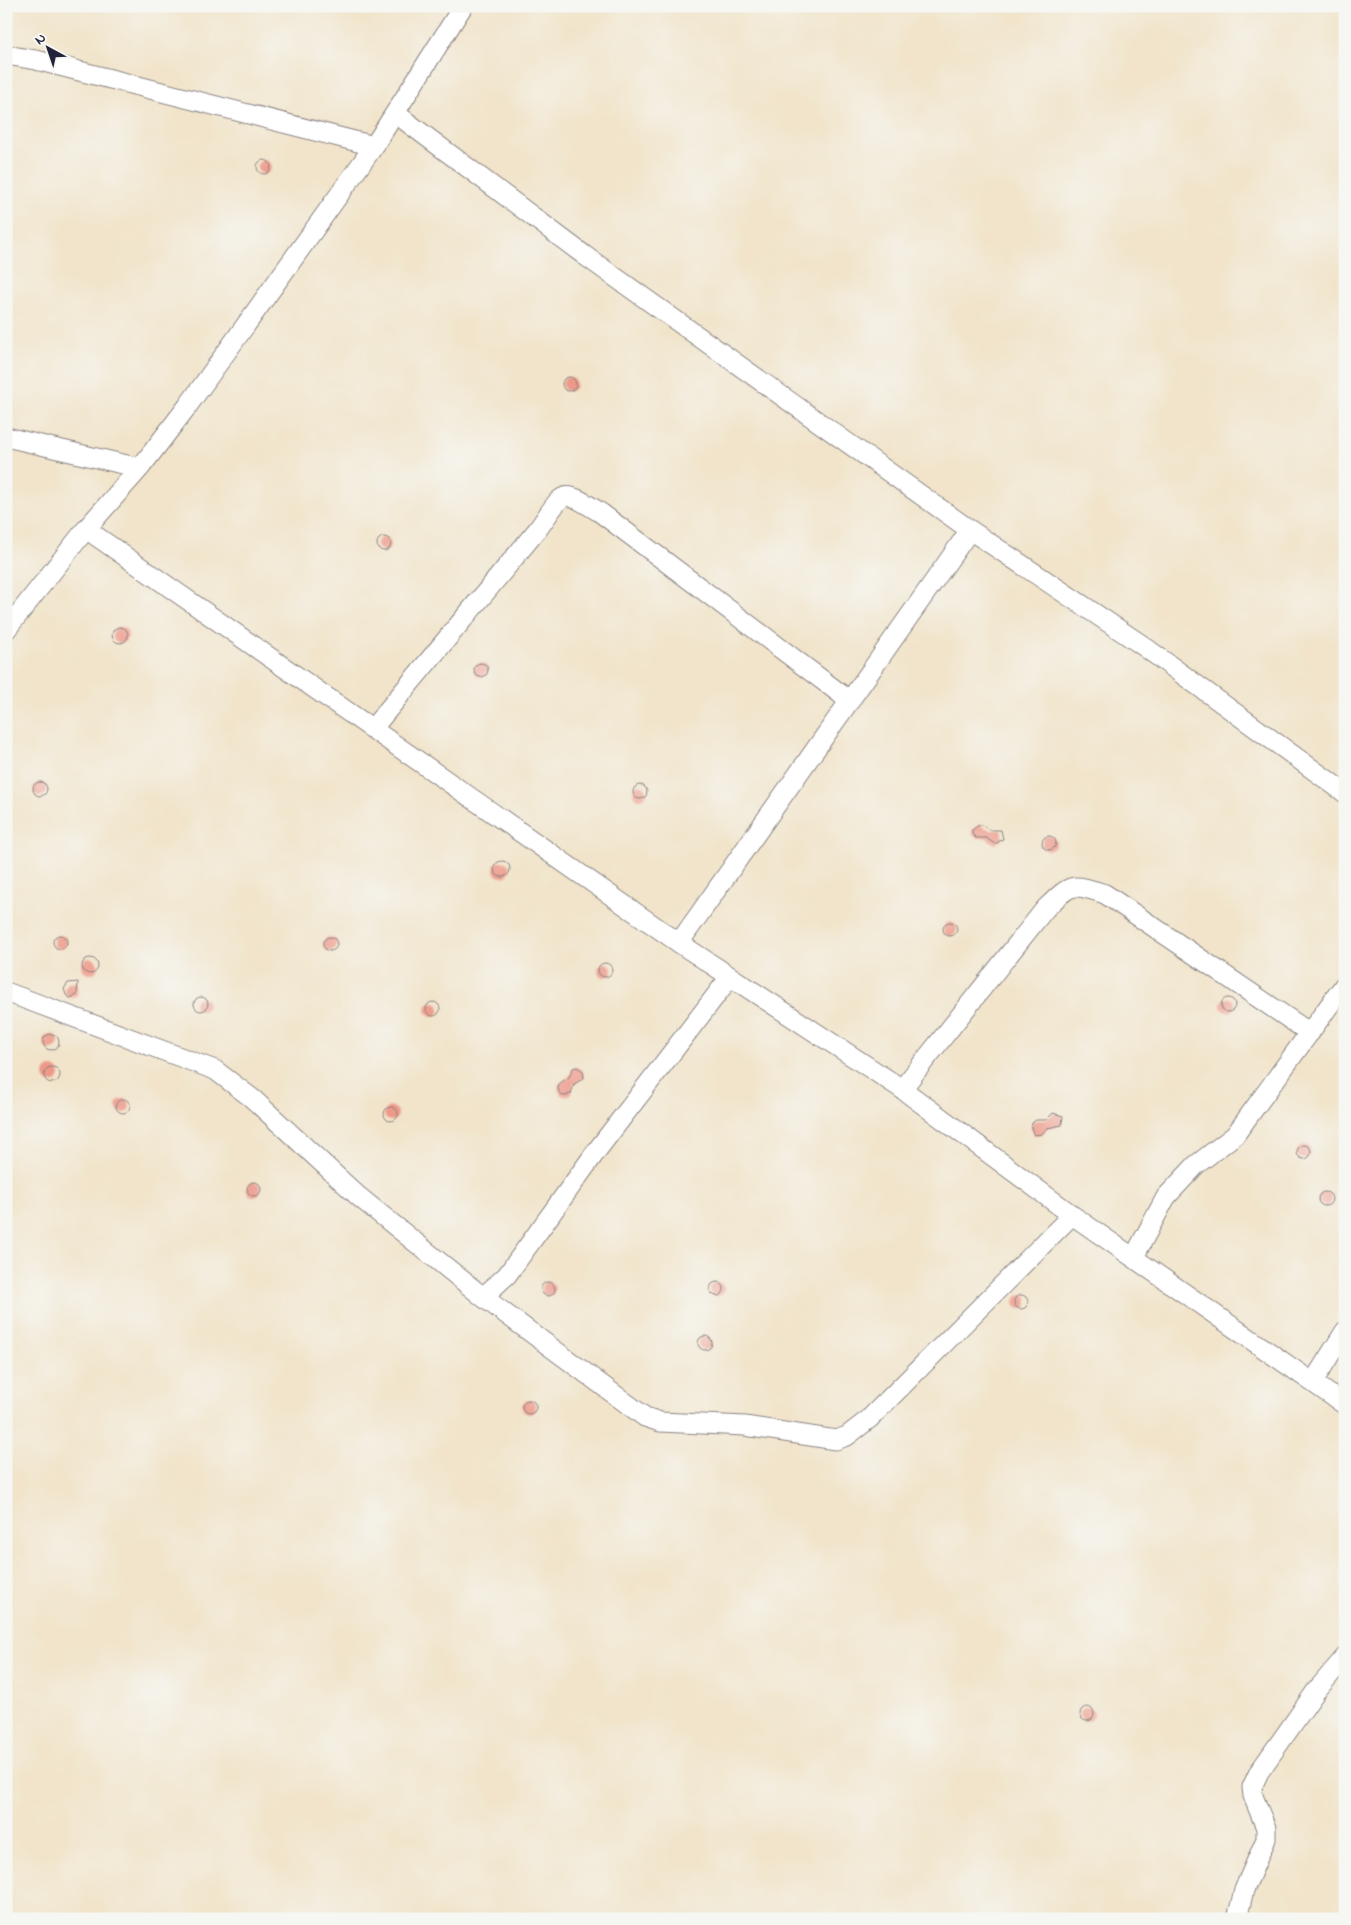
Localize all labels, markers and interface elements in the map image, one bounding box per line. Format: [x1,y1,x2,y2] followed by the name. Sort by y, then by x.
[22,22,72,72] north arrow
[30,28,51,50] text: N

